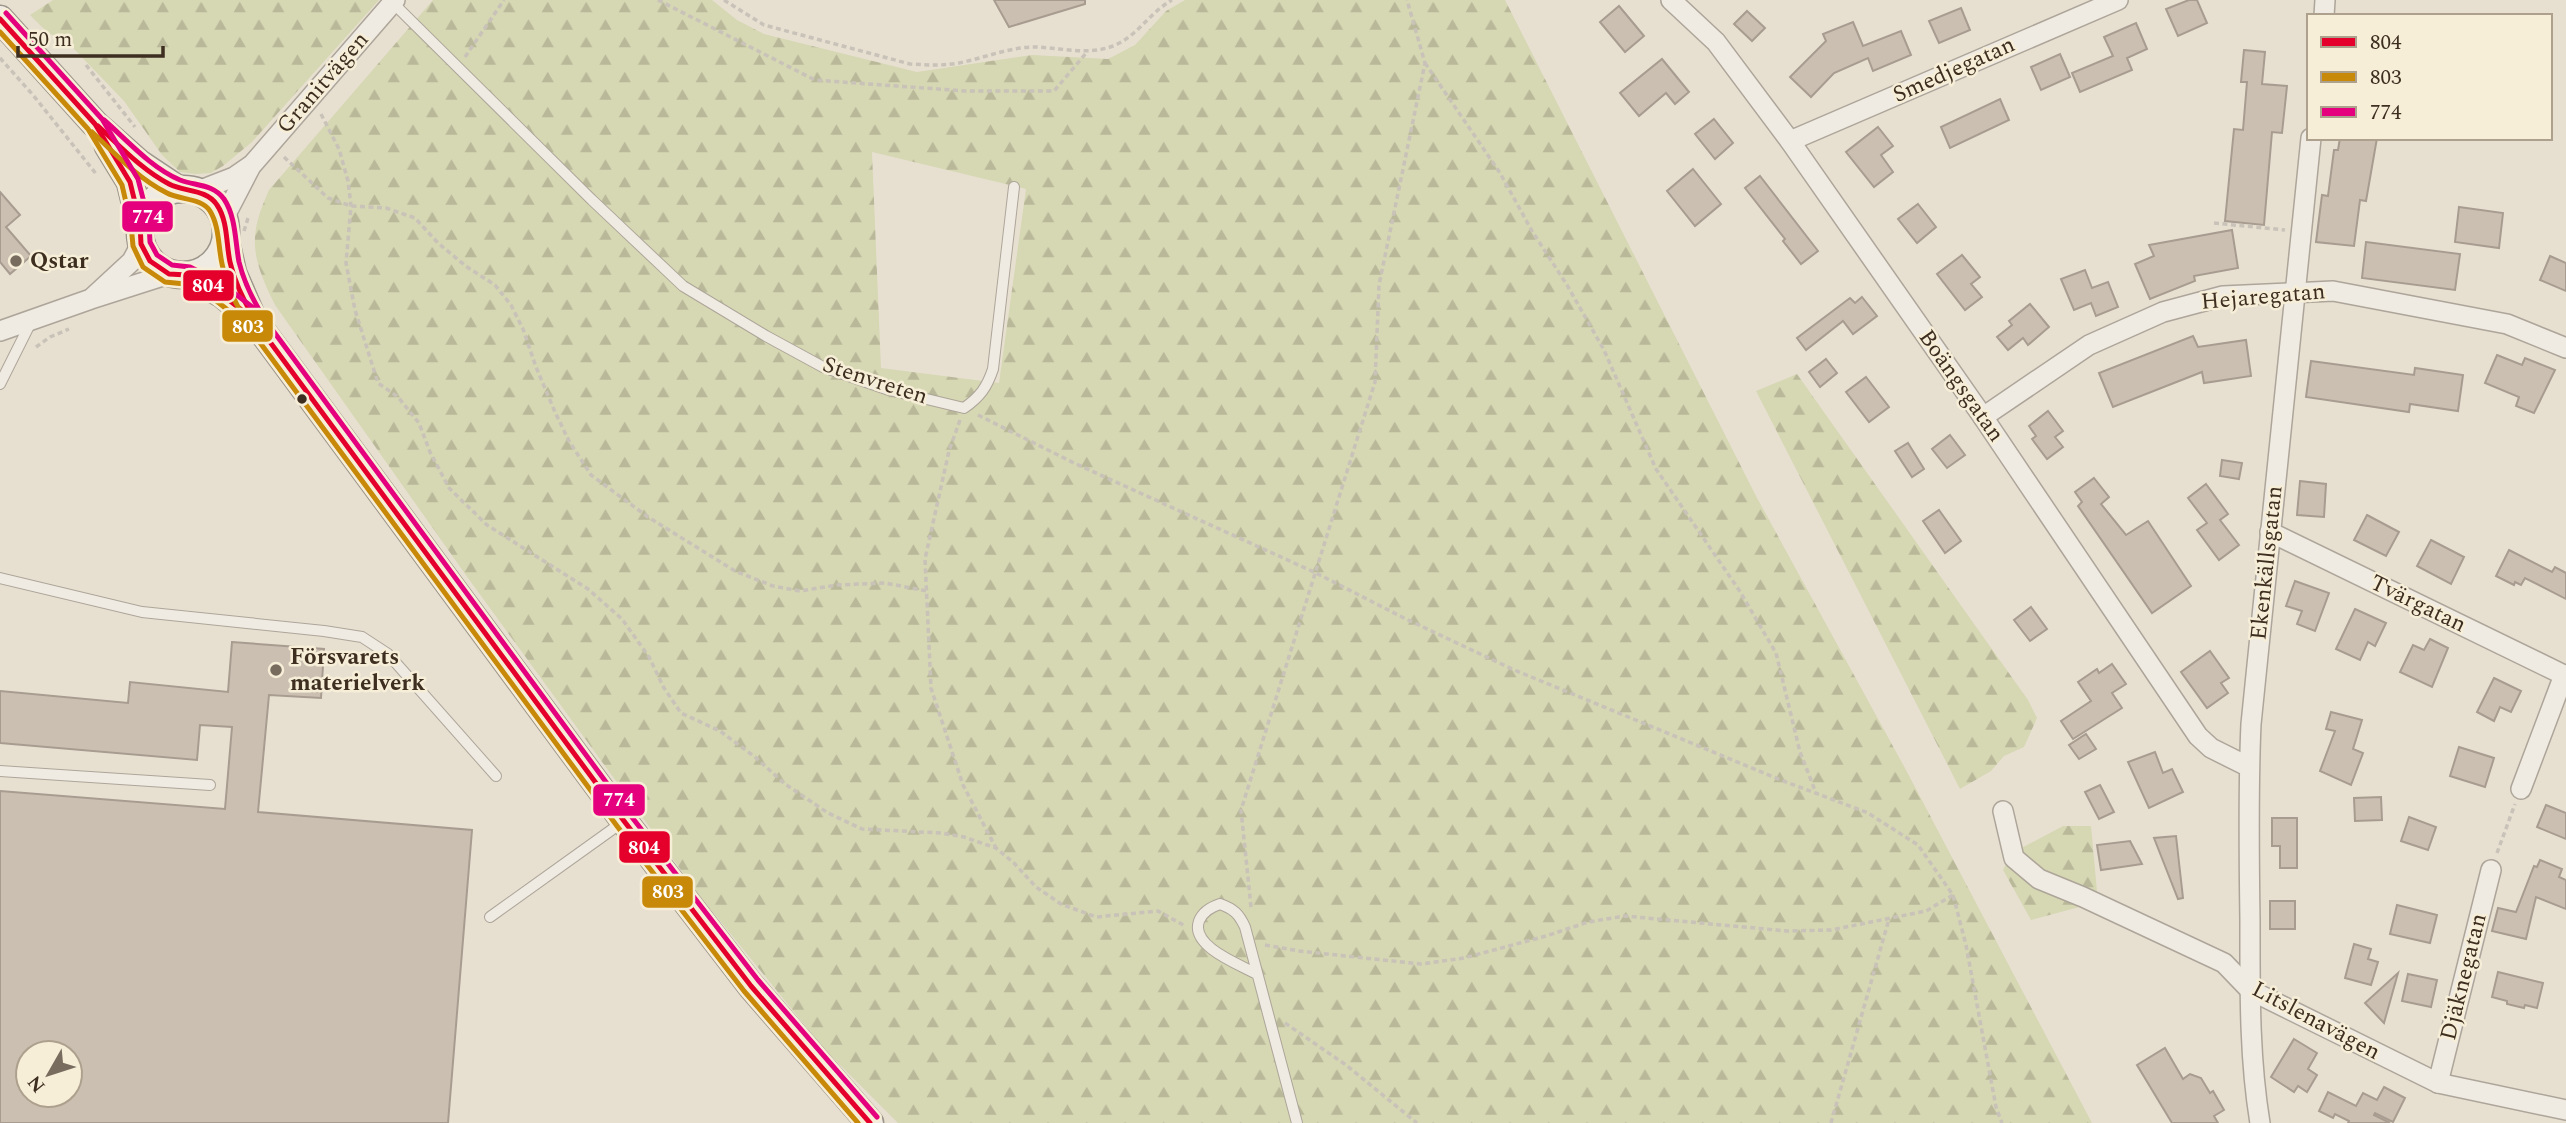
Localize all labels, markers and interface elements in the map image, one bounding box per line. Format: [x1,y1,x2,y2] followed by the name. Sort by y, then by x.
[18,14,163,58] scale bar
[2307,14,2552,140] legend
[28,24,72,56] text: 50 m
[268,24,378,142] street label: Granitvägen
[1887,27,2021,113] street label: Smedjegatan
[2370,27,2402,59] text: 804
[2370,62,2402,94] text: 803
[2370,97,2402,129] text: 774
[121,200,174,233] line badge: 774
[132,203,164,232] text: 774
[30,244,89,279] place label: Qstar
[8,253,24,269] marker: Qstar
[182,269,235,302] line badge: 804
[192,272,224,301] text: 804
[2199,274,2327,320] street label: Hejaregatan
[221,309,274,343] line badge: 803
[232,313,264,342] text: 803
[1909,322,2013,450] street label: Boängsgatan
[818,348,932,414] street label: Stenvreten
[295,392,309,406] unlabelled marker
[2241,484,2293,642] street label: Ekenkällsgatan
[2364,566,2472,642] street label: Tvärgatan
[290,640,425,701] place label: Försvarets materielverk
[268,662,284,678] marker: Försvarets materielverk
[592,783,646,817] line badge: 774
[603,786,635,815] text: 774
[618,830,671,864] line badge: 804
[628,834,660,863] text: 804
[641,875,694,909] line badge: 803
[652,878,684,907] text: 803
[2431,910,2497,1044] street label: Djäknegatan
[2245,972,2387,1070] street label: Litslenavägen
[14,1039,84,1109] north arrow
[21,1069,53,1099] text: N

